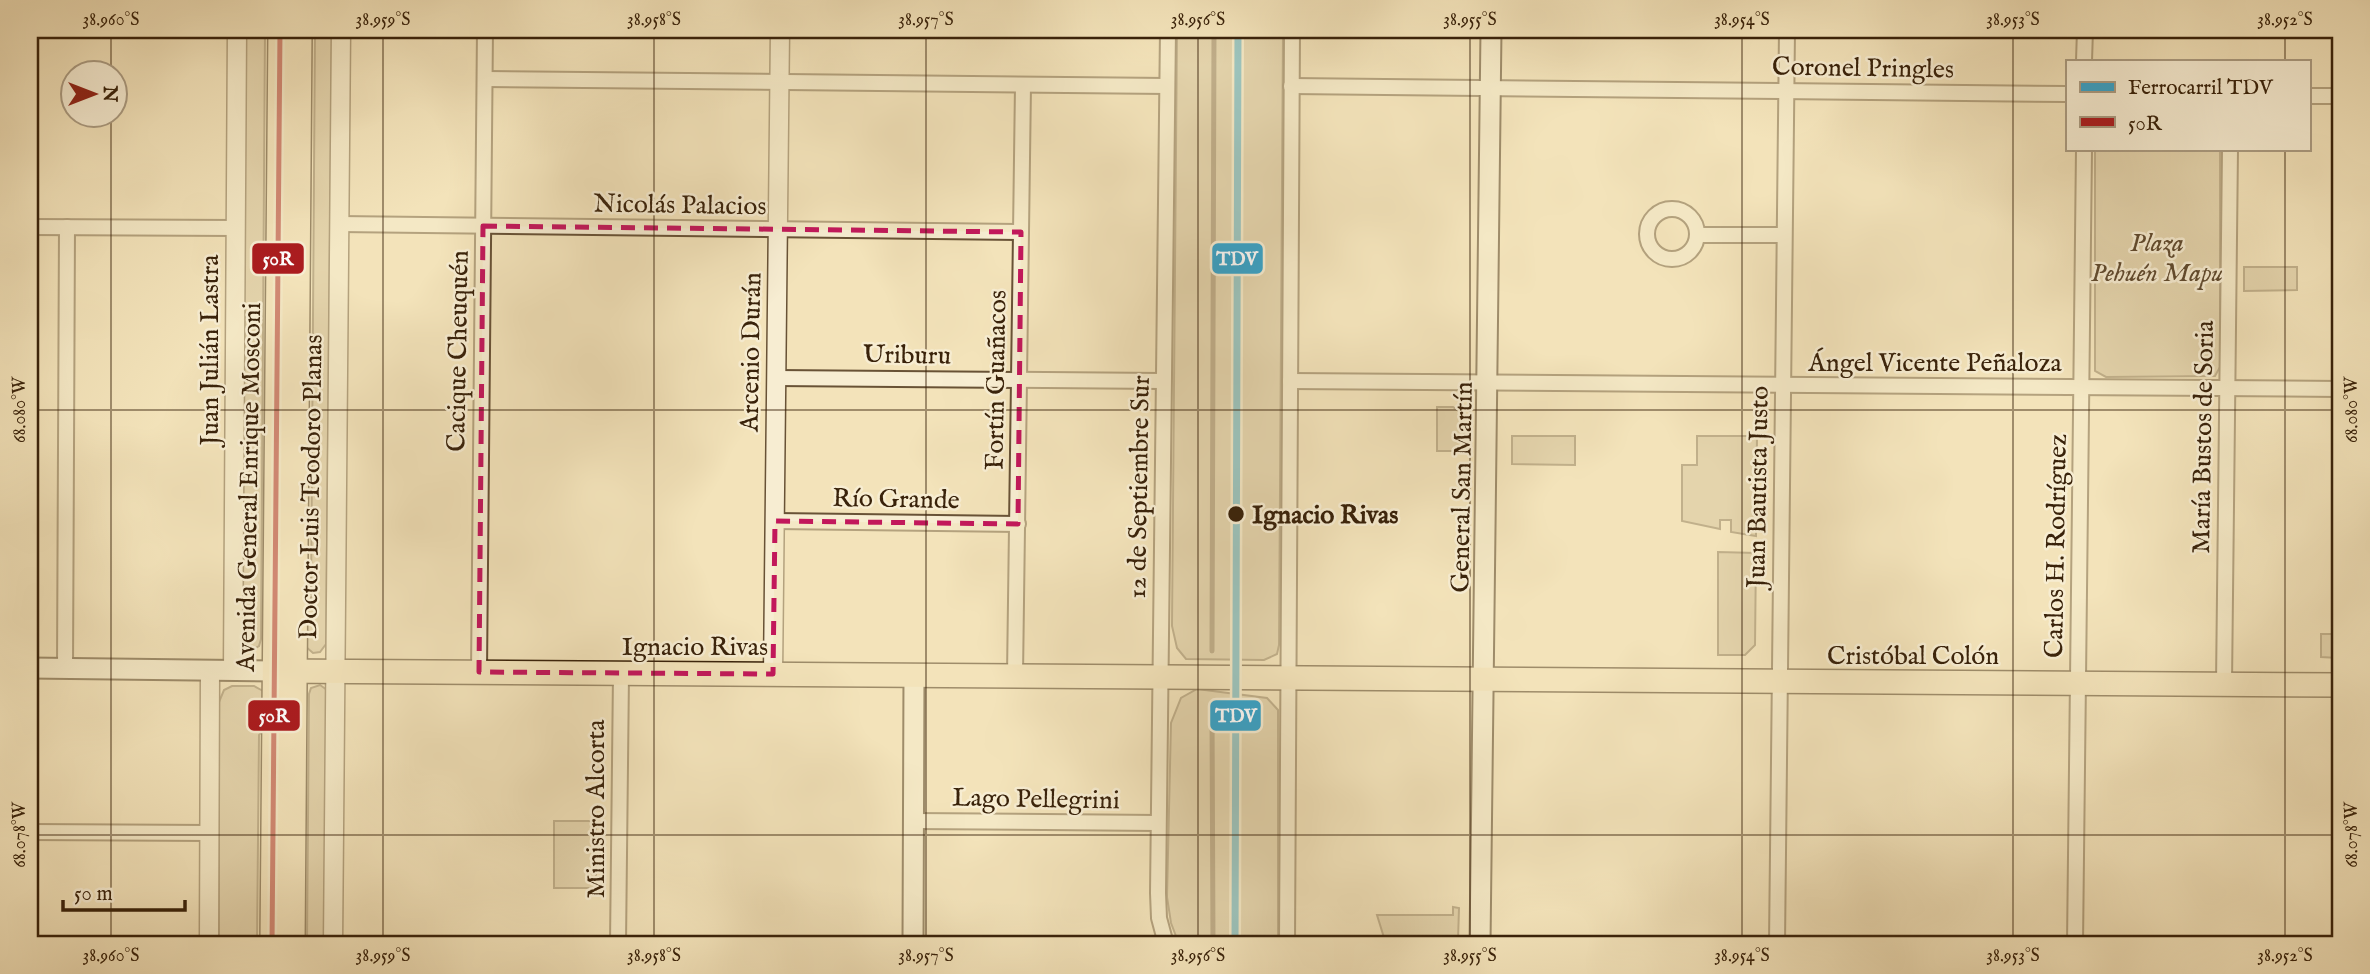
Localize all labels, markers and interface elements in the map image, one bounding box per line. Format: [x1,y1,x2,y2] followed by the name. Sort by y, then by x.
[83,9,139,32] text: 38.960°S
[356,9,410,32] text: 38.959°S
[627,9,681,32] text: 38.958°S
[898,9,954,32] text: 38.957°S
[1171,9,1225,32] text: 38.956°S
[1443,9,1497,32] text: 38.955°S
[1714,9,1770,32] text: 38.954°S
[1986,9,2040,32] text: 38.953°S
[2257,9,2313,32] text: 38.952°S
[1772,50,1954,87] street label: Coronel Pringles
[60,60,130,130] north arrow
[2066,60,2310,150] legend
[2128,75,2274,102] text: Ferrocarril TDV
[97,85,121,103] text: N
[2128,111,2163,138] text: 50R
[593,187,767,224] street label: Nicolás Palacios
[2091,227,2223,290] park label: Plaza Pehuén Mapu
[251,242,305,275] line badge: 50R
[1211,242,1264,275] line badge: TDV
[263,248,295,272] text: 50R
[1215,248,1259,272] text: TDV
[440,250,477,452] street label: Cacique Cheuquén
[194,254,227,448] street label: Juan Julián Lastra
[734,272,769,433] street label: Arcenio Durán
[978,290,1015,470] street label: Fortín Guañacos
[230,302,269,673] street label: Avenida General Enrique Mosconi
[2185,319,2222,554] street label: María Bustos de Soria
[292,334,331,640] street label: Doctor Luis Teodoro Planas
[863,338,951,373] street label: Uriburu
[1807,347,2062,380] street label: Ángel Vicente Peñaloza
[1121,375,1158,599] street label: 12 de Septiembre Sur
[9,376,32,443] text: 68.080°W
[2341,376,2364,443] text: 68.080°W
[1444,381,1481,593] street label: General San Martín
[1740,386,1777,591] street label: Juan Bautista Justo
[2038,434,2075,658] street label: Carlos H. Rodríguez
[832,482,960,517] street label: Río Grande
[1252,499,1398,532] place label: Ignacio Rivas
[1226,504,1246,524] marker: Ignacio Rivas
[622,631,768,664] street label: Ignacio Rivas
[1827,640,1999,673] street label: Cristóbal Colón
[247,699,301,732] line badge: 50R
[1209,699,1262,732] line badge: TDV
[259,705,291,729] text: 50R
[1214,705,1258,729] text: TDV
[580,719,613,898] street label: Ministro Alcorta
[952,782,1120,817] street label: Lago Pellegrini
[9,801,32,868] text: 68.078°W
[2341,801,2364,868] text: 68.078°W
[63,869,186,913] scale bar
[74,881,113,908] text: 50 m
[83,945,139,968] text: 38.960°S
[356,945,410,968] text: 38.959°S
[627,945,681,968] text: 38.958°S
[898,945,954,968] text: 38.957°S
[1171,945,1225,968] text: 38.956°S
[1443,945,1497,968] text: 38.955°S
[1714,945,1770,968] text: 38.954°S
[1986,945,2040,968] text: 38.953°S
[2257,945,2313,968] text: 38.952°S

